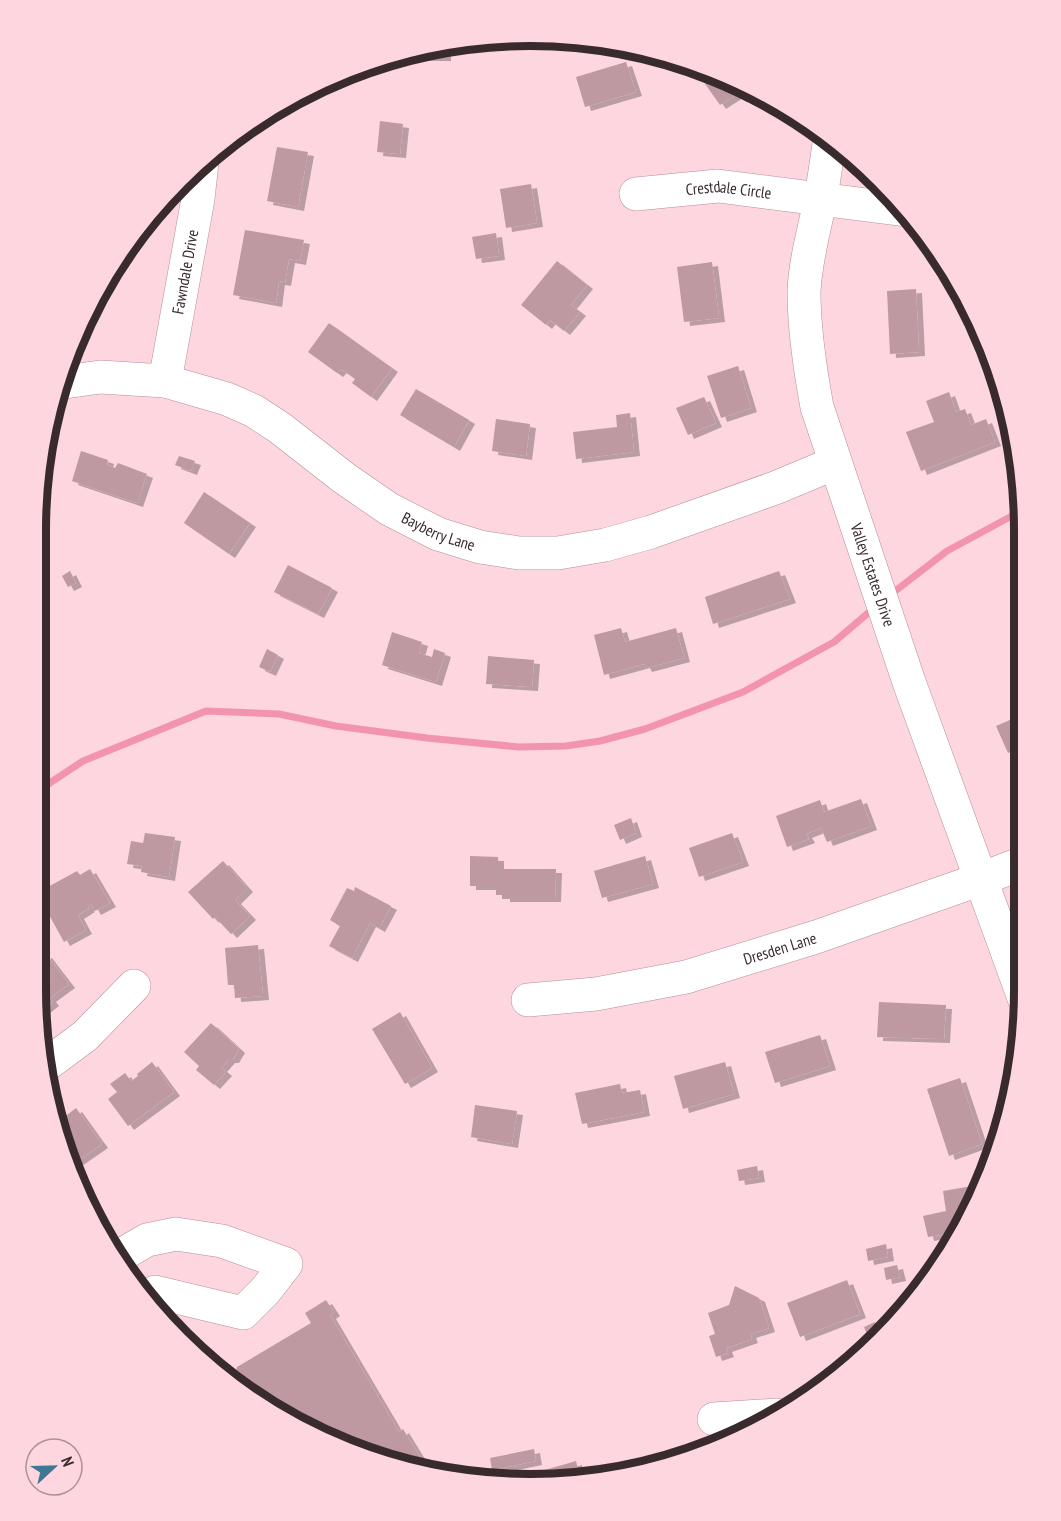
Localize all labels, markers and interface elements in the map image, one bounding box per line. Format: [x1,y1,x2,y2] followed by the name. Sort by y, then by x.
[685,176,773,203] street label: Crestdale Circle
[167,228,202,316] street label: Fawndale Drive
[398,507,478,555] street label: Bayberry Lane
[846,519,900,629] street label: Valley Estates Drive
[741,928,819,969] street label: Dresden Lane
[24,1437,84,1497] north arrow
[57,1454,79,1469] text: N

